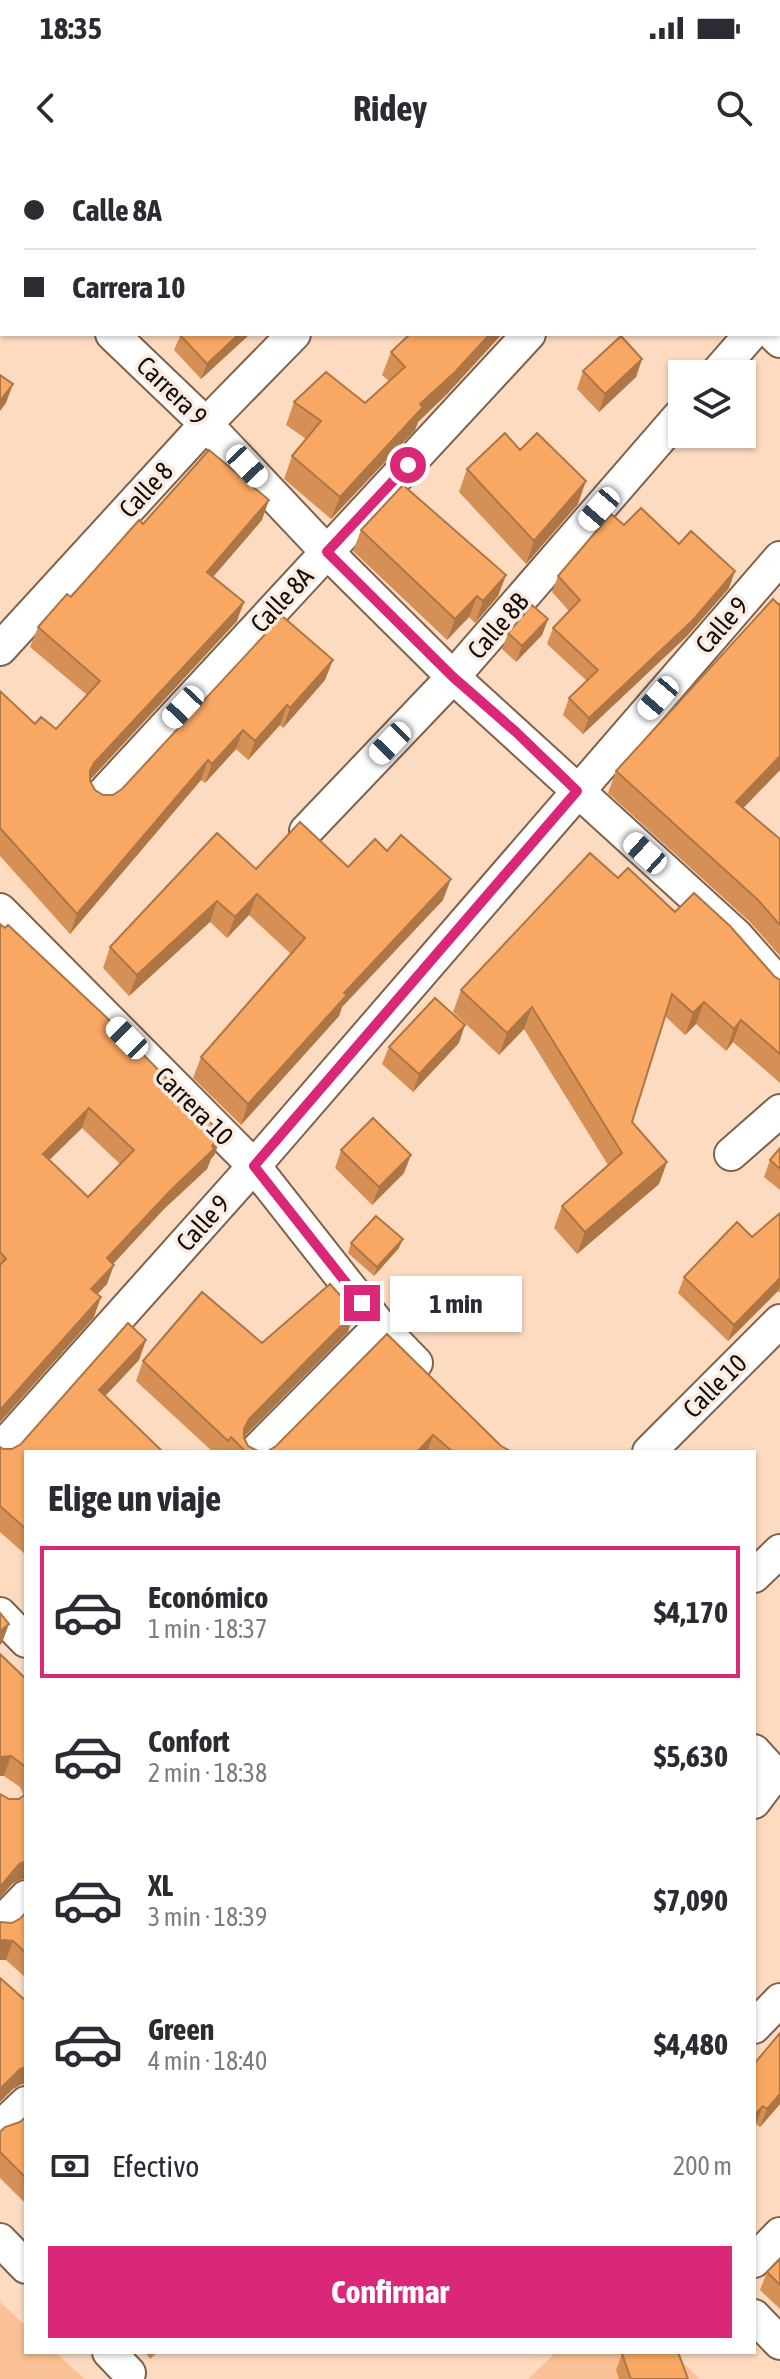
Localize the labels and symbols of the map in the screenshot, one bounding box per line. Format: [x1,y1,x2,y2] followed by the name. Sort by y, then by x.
[131,350,213,432] street label: Carrera 9
[222,440,272,492] car
[390,447,426,483] route start
[113,456,179,524] street label: Calle 8
[574,483,624,535] car
[245,561,320,639] street label: Calle 8A
[461,587,535,665] street label: Calle 8B
[689,591,755,659] street label: Calle 9
[633,672,683,724] car
[158,681,208,733] car
[365,717,415,769] car
[619,828,671,878] car
[102,1013,152,1063] car
[149,1061,239,1151] street label: Carrera 10
[170,1189,236,1257] street label: Calle 9
[390,1275,522,1331] callout: 1 min
[344,1285,380,1321] route end
[677,1348,753,1424] street label: Calle 10

